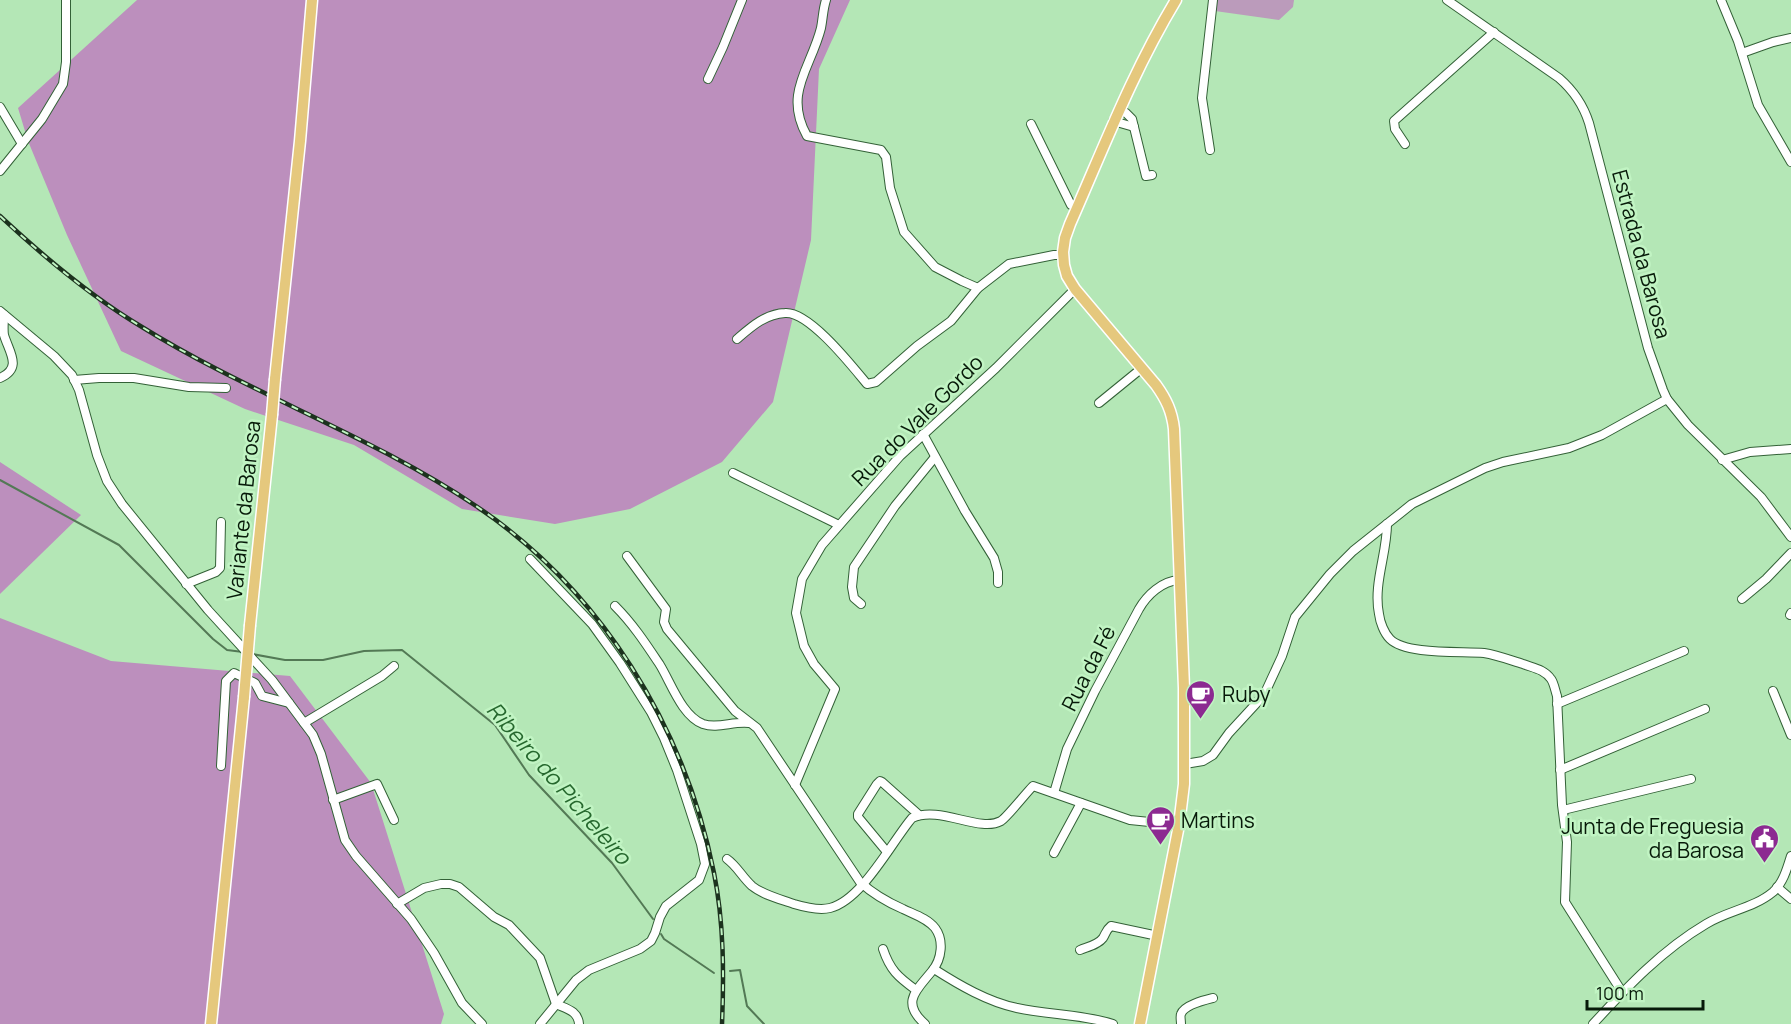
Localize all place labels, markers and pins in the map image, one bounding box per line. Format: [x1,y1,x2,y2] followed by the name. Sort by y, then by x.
[1185,678,1217,720] cafe icon: Ruby
[1222,680,1271,708] place label: Ruby
[1144,804,1176,846] cafe icon: Martins
[1181,806,1255,834] place label: Martins
[1561,812,1744,864] place label: Junta de Freguesia da Barosa
[1749,822,1781,864] public building icon: Junta de Freguesia da Barosa

